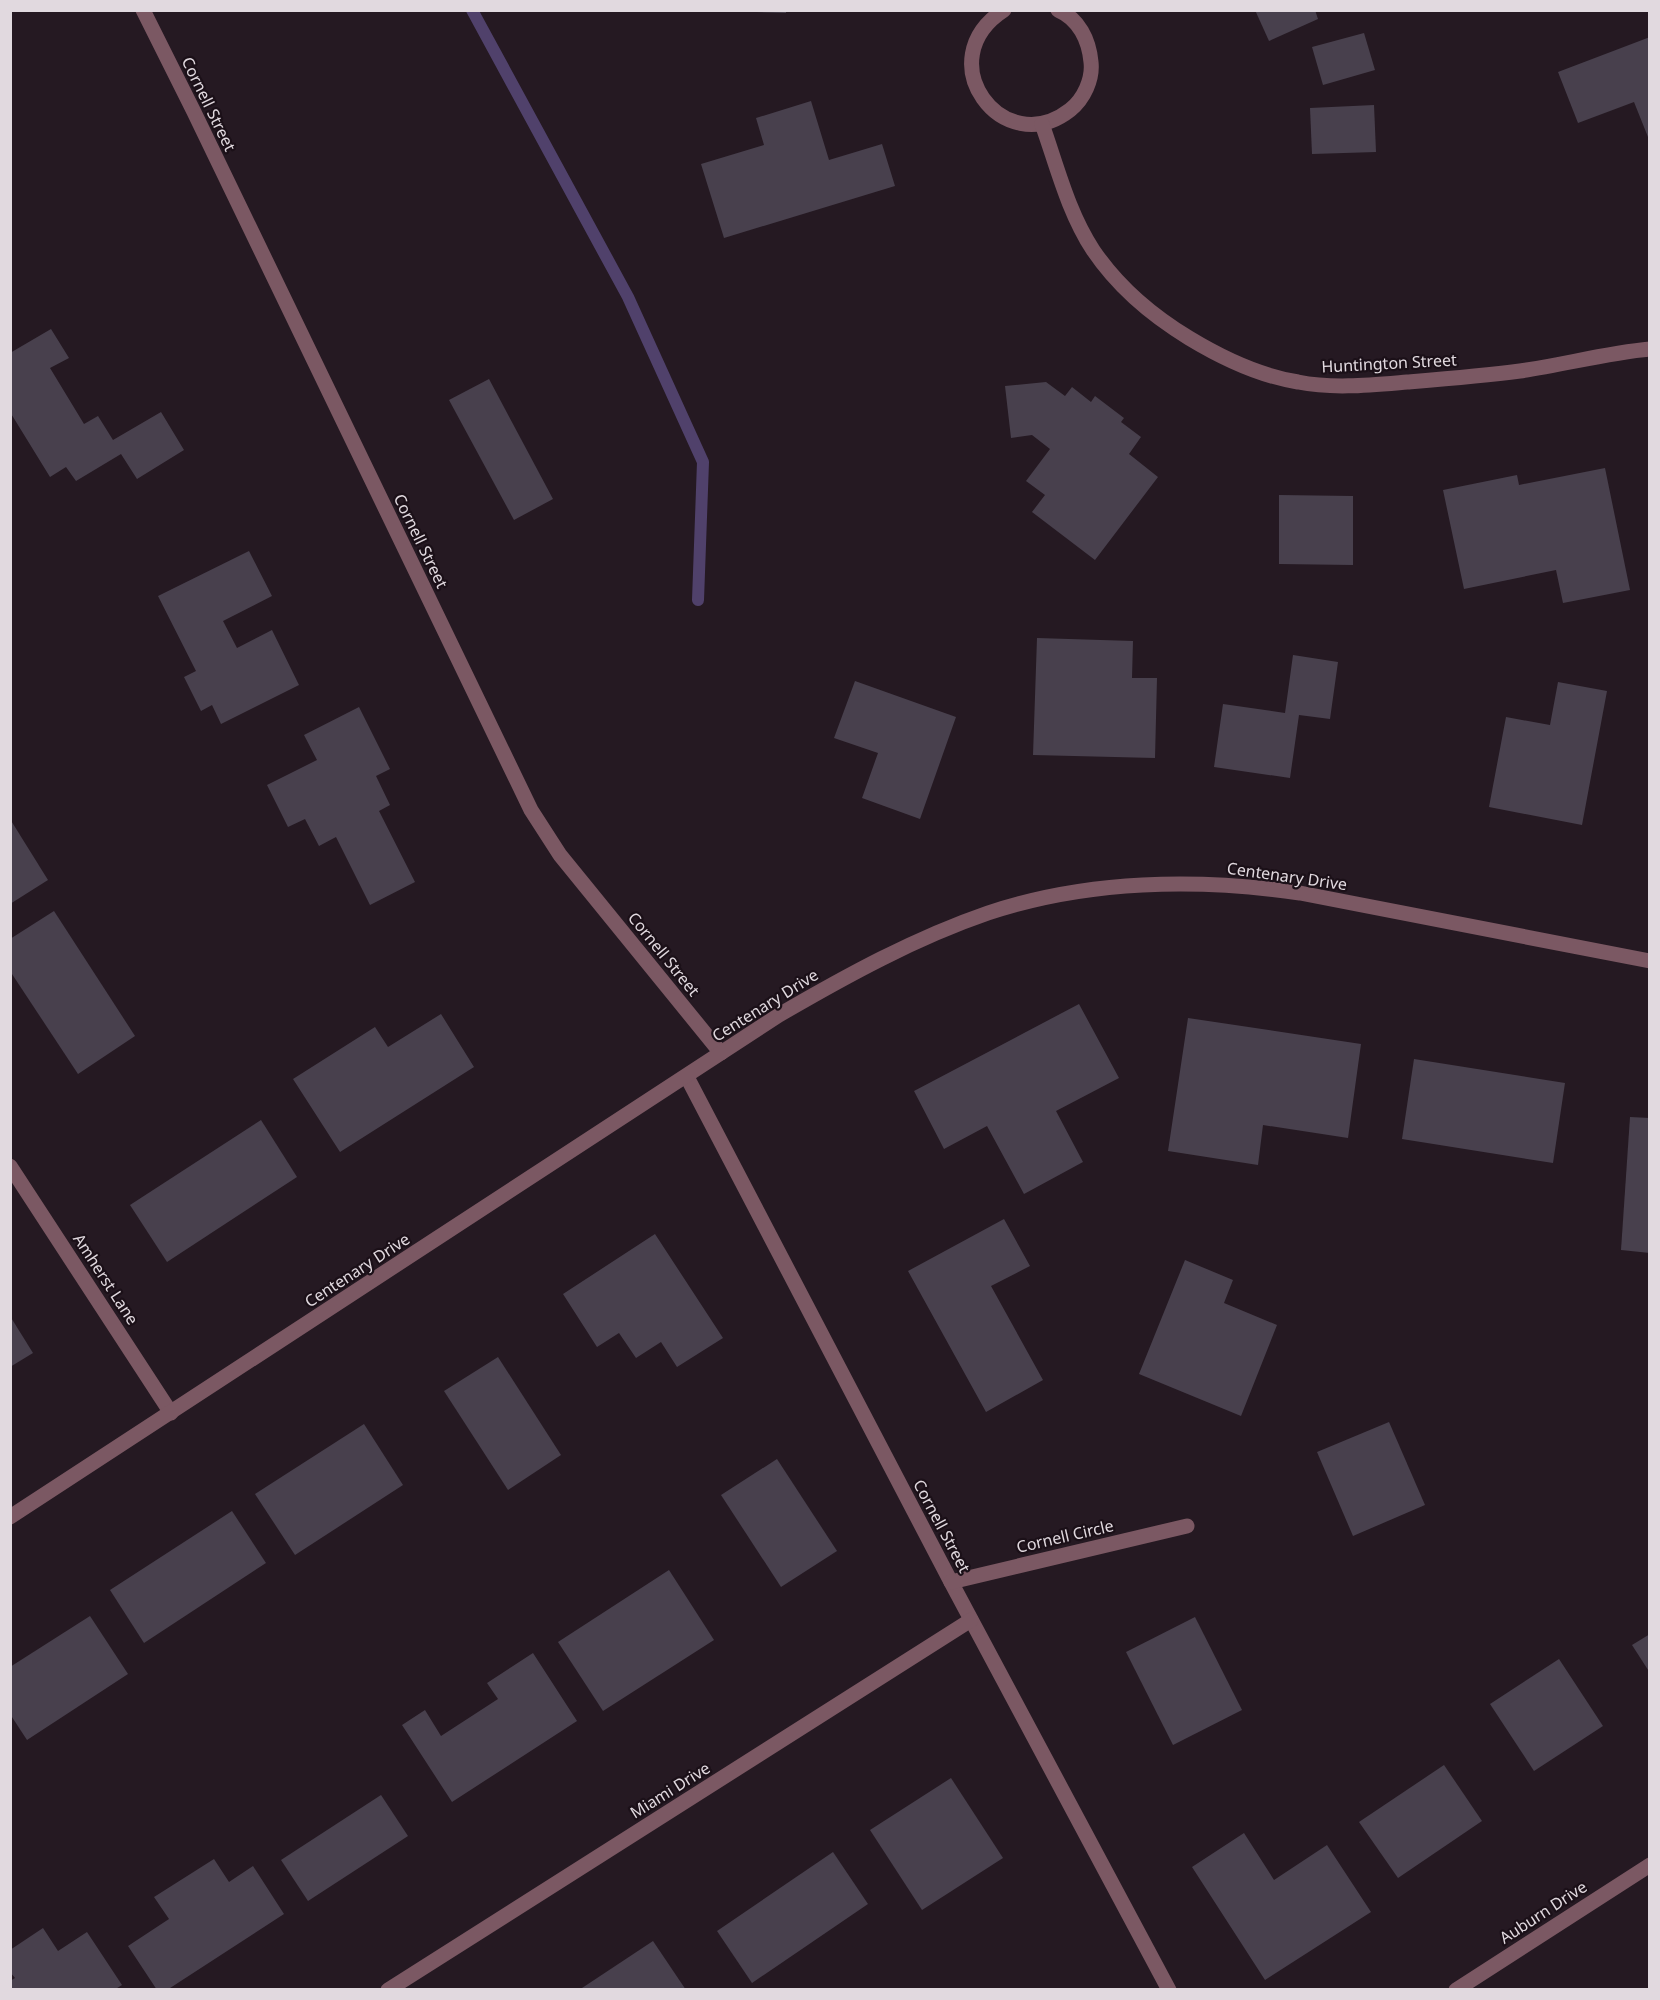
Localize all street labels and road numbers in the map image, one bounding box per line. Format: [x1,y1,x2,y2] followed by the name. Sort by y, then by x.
[177,53,241,155] street label: Cornell Street
[1321,348,1457,378] street label: Huntington Street
[389,490,453,592] street label: Cornell Street
[1225,857,1349,895] street label: Centenary Drive
[623,907,705,1001] street label: Cornell Street
[708,964,822,1046] street label: Centenary Drive
[300,1228,414,1312] street label: Centenary Drive
[68,1229,144,1329] street label: Amherst Lane
[908,1476,976,1577] street label: Cornell Street
[1014,1514,1116,1558] street label: Cornell Circle
[626,1757,714,1823] street label: Miami Drive
[1495,1876,1591,1948] street label: Auburn Drive

